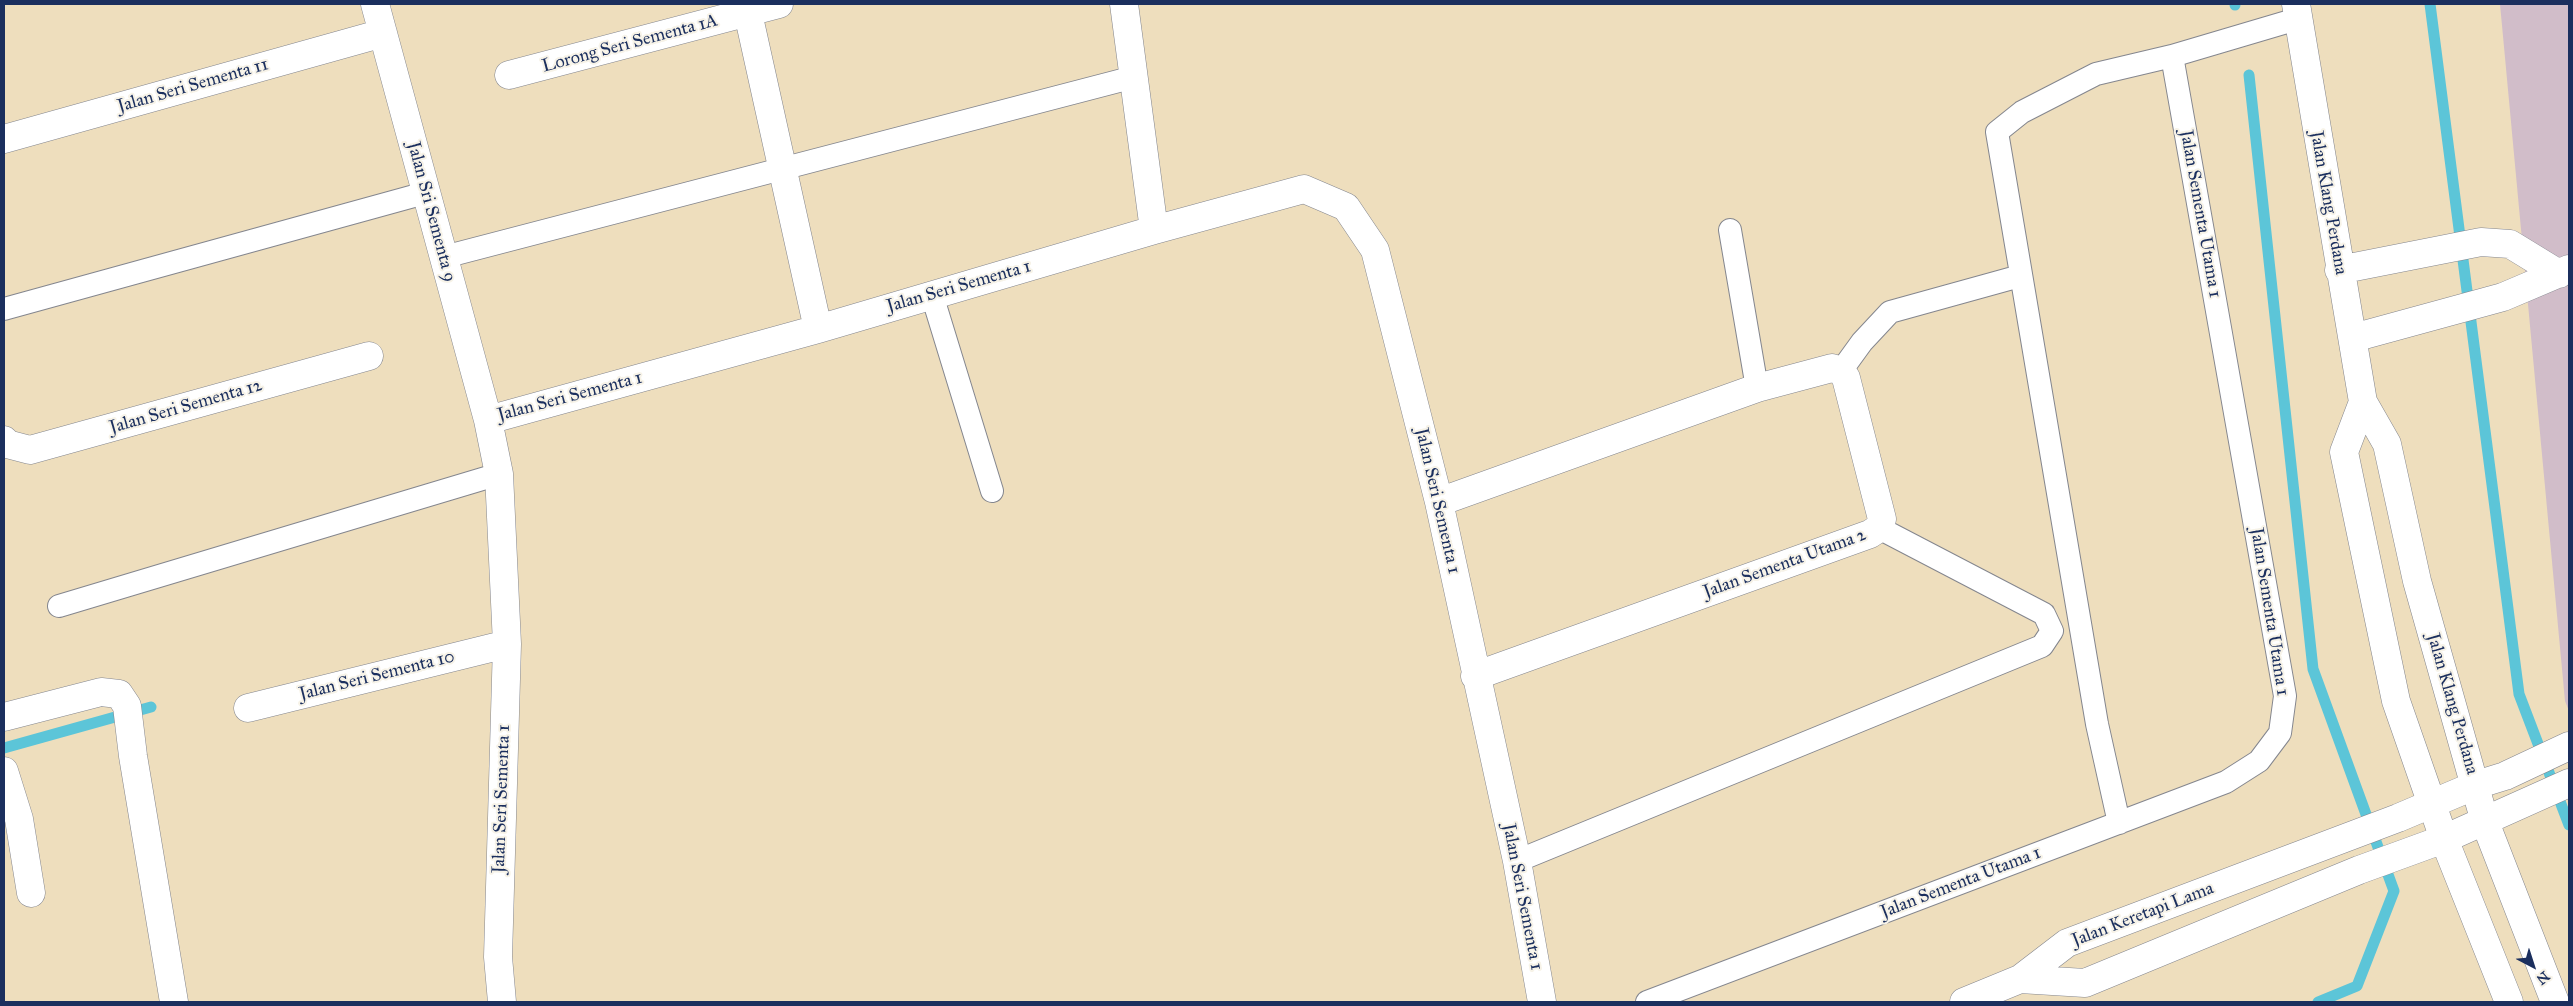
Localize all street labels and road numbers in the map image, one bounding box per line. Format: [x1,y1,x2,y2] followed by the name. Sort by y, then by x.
[540,10,720,78] street label: Lorong Seri Sementa 1A
[115,54,271,118] street label: Jalan Seri Sementa 11
[2175,128,2225,300] street label: Jalan Sementa Utama 1
[2305,129,2351,277] street label: Jalan Klang Perdana
[402,140,460,284] street label: Jalan Sri Sementa 9
[884,256,1034,318] street label: Jalan Seri Sementa 1
[495,367,645,427] street label: Jalan Seri Sementa 1
[107,375,265,439] street label: Jalan Seri Sementa 12
[1410,426,1464,576] street label: Jalan Seri Sementa 1
[1701,524,1869,604] street label: Jalan Sementa Utama 2
[2245,526,2293,698] street label: Jalan Sementa Utama 1
[2422,631,2482,777] street label: Jalan Klang Perdana
[297,646,457,706] street label: Jalan Seri Sementa 10
[489,724,515,874] street label: Jalan Seri Sementa 1
[1497,822,1547,972] street label: Jalan Seri Sementa 1
[1878,842,2044,924] street label: Jalan Sementa Utama 1
[2069,878,2217,952] street label: Jalan Keretapi Lama

